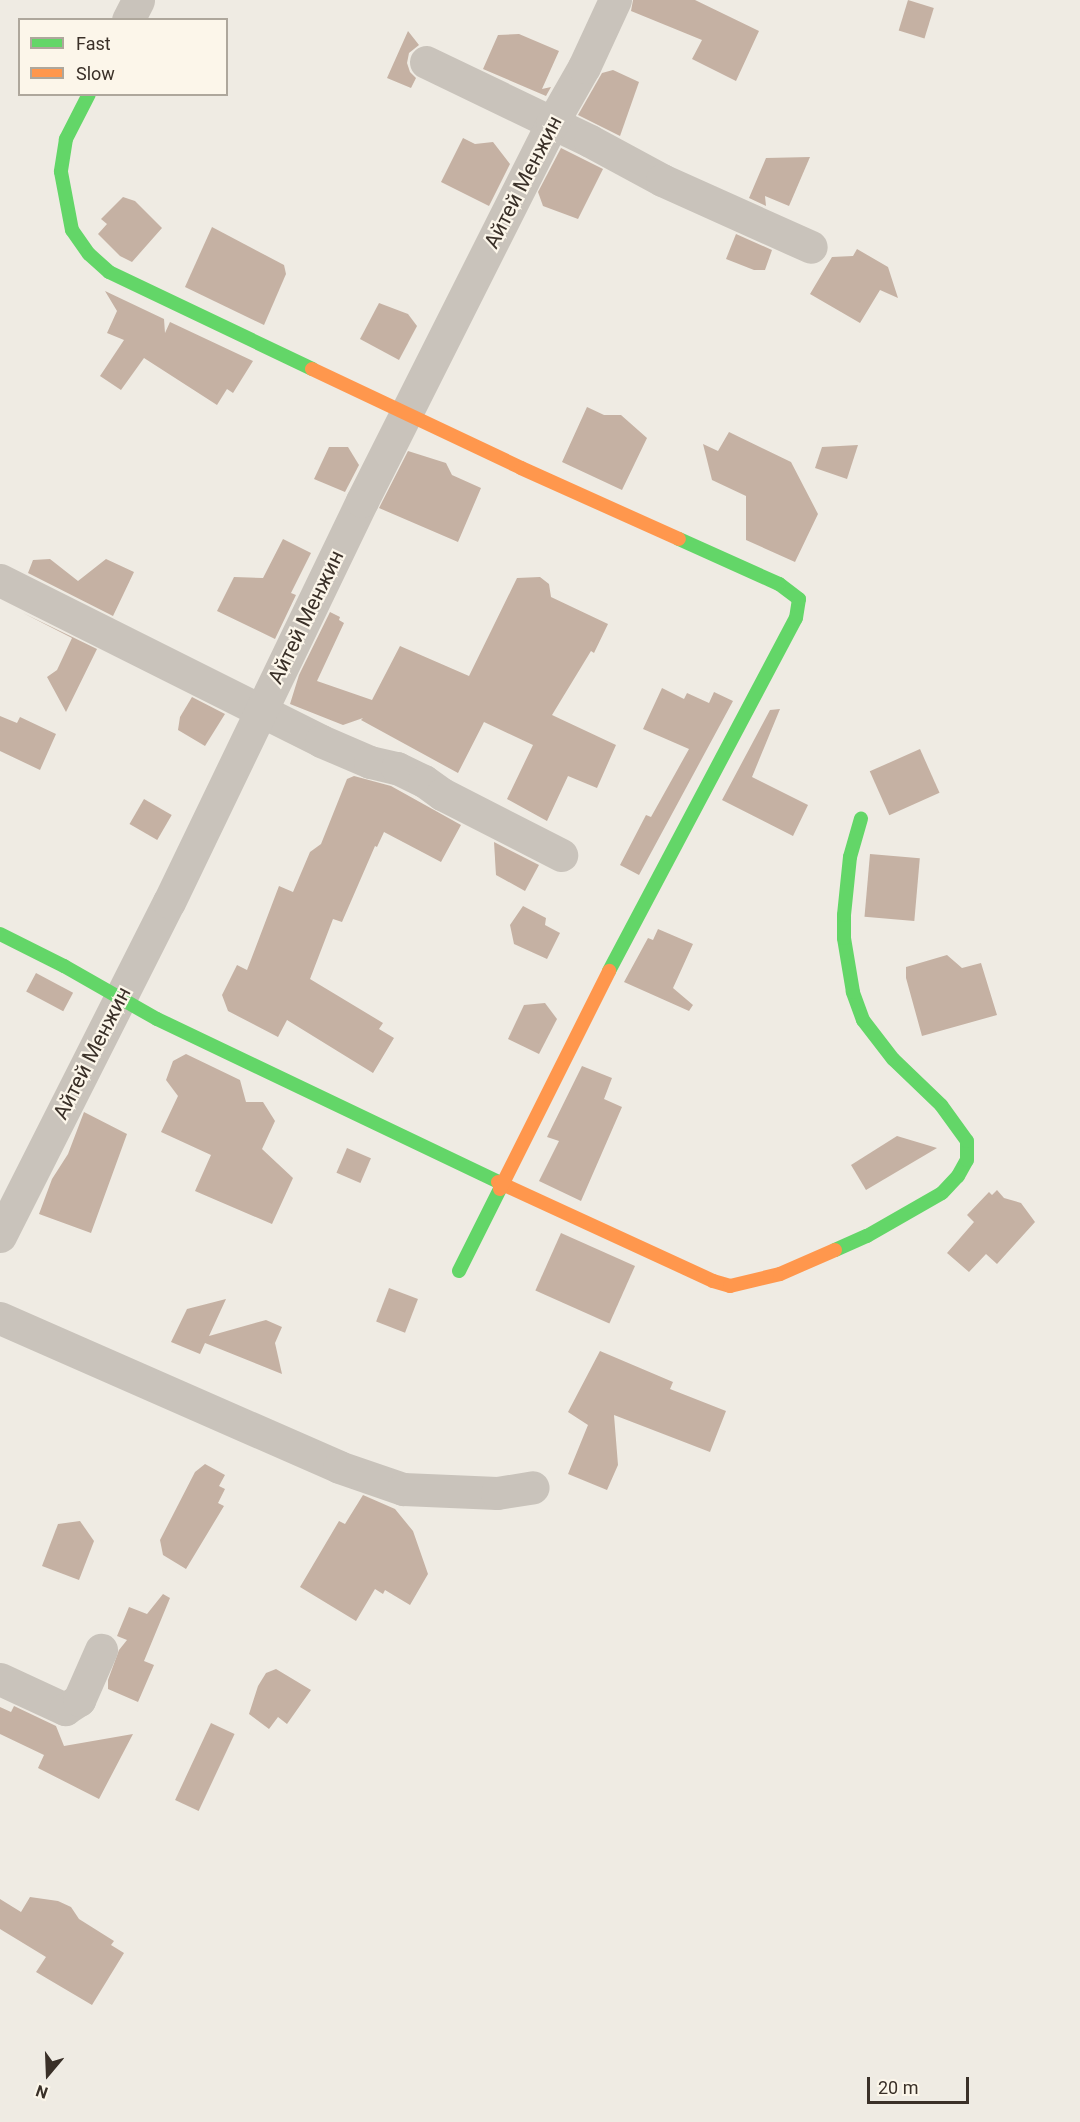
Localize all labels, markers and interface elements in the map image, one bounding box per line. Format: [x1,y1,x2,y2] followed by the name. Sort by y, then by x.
[18,18,228,96] legend
[76,33,111,54] text: Fast
[76,63,115,84] text: Slow
[479,111,567,253] street label: Айтей Менжин
[263,546,349,688] street label: Айтей Менжин
[48,982,136,1124] street label: Айтей Менжин
[18,2044,78,2104] north arrow
[870,2065,972,2103] scale bar
[878,2077,918,2098] text: 20 m
[34,2081,50,2102] text: N

